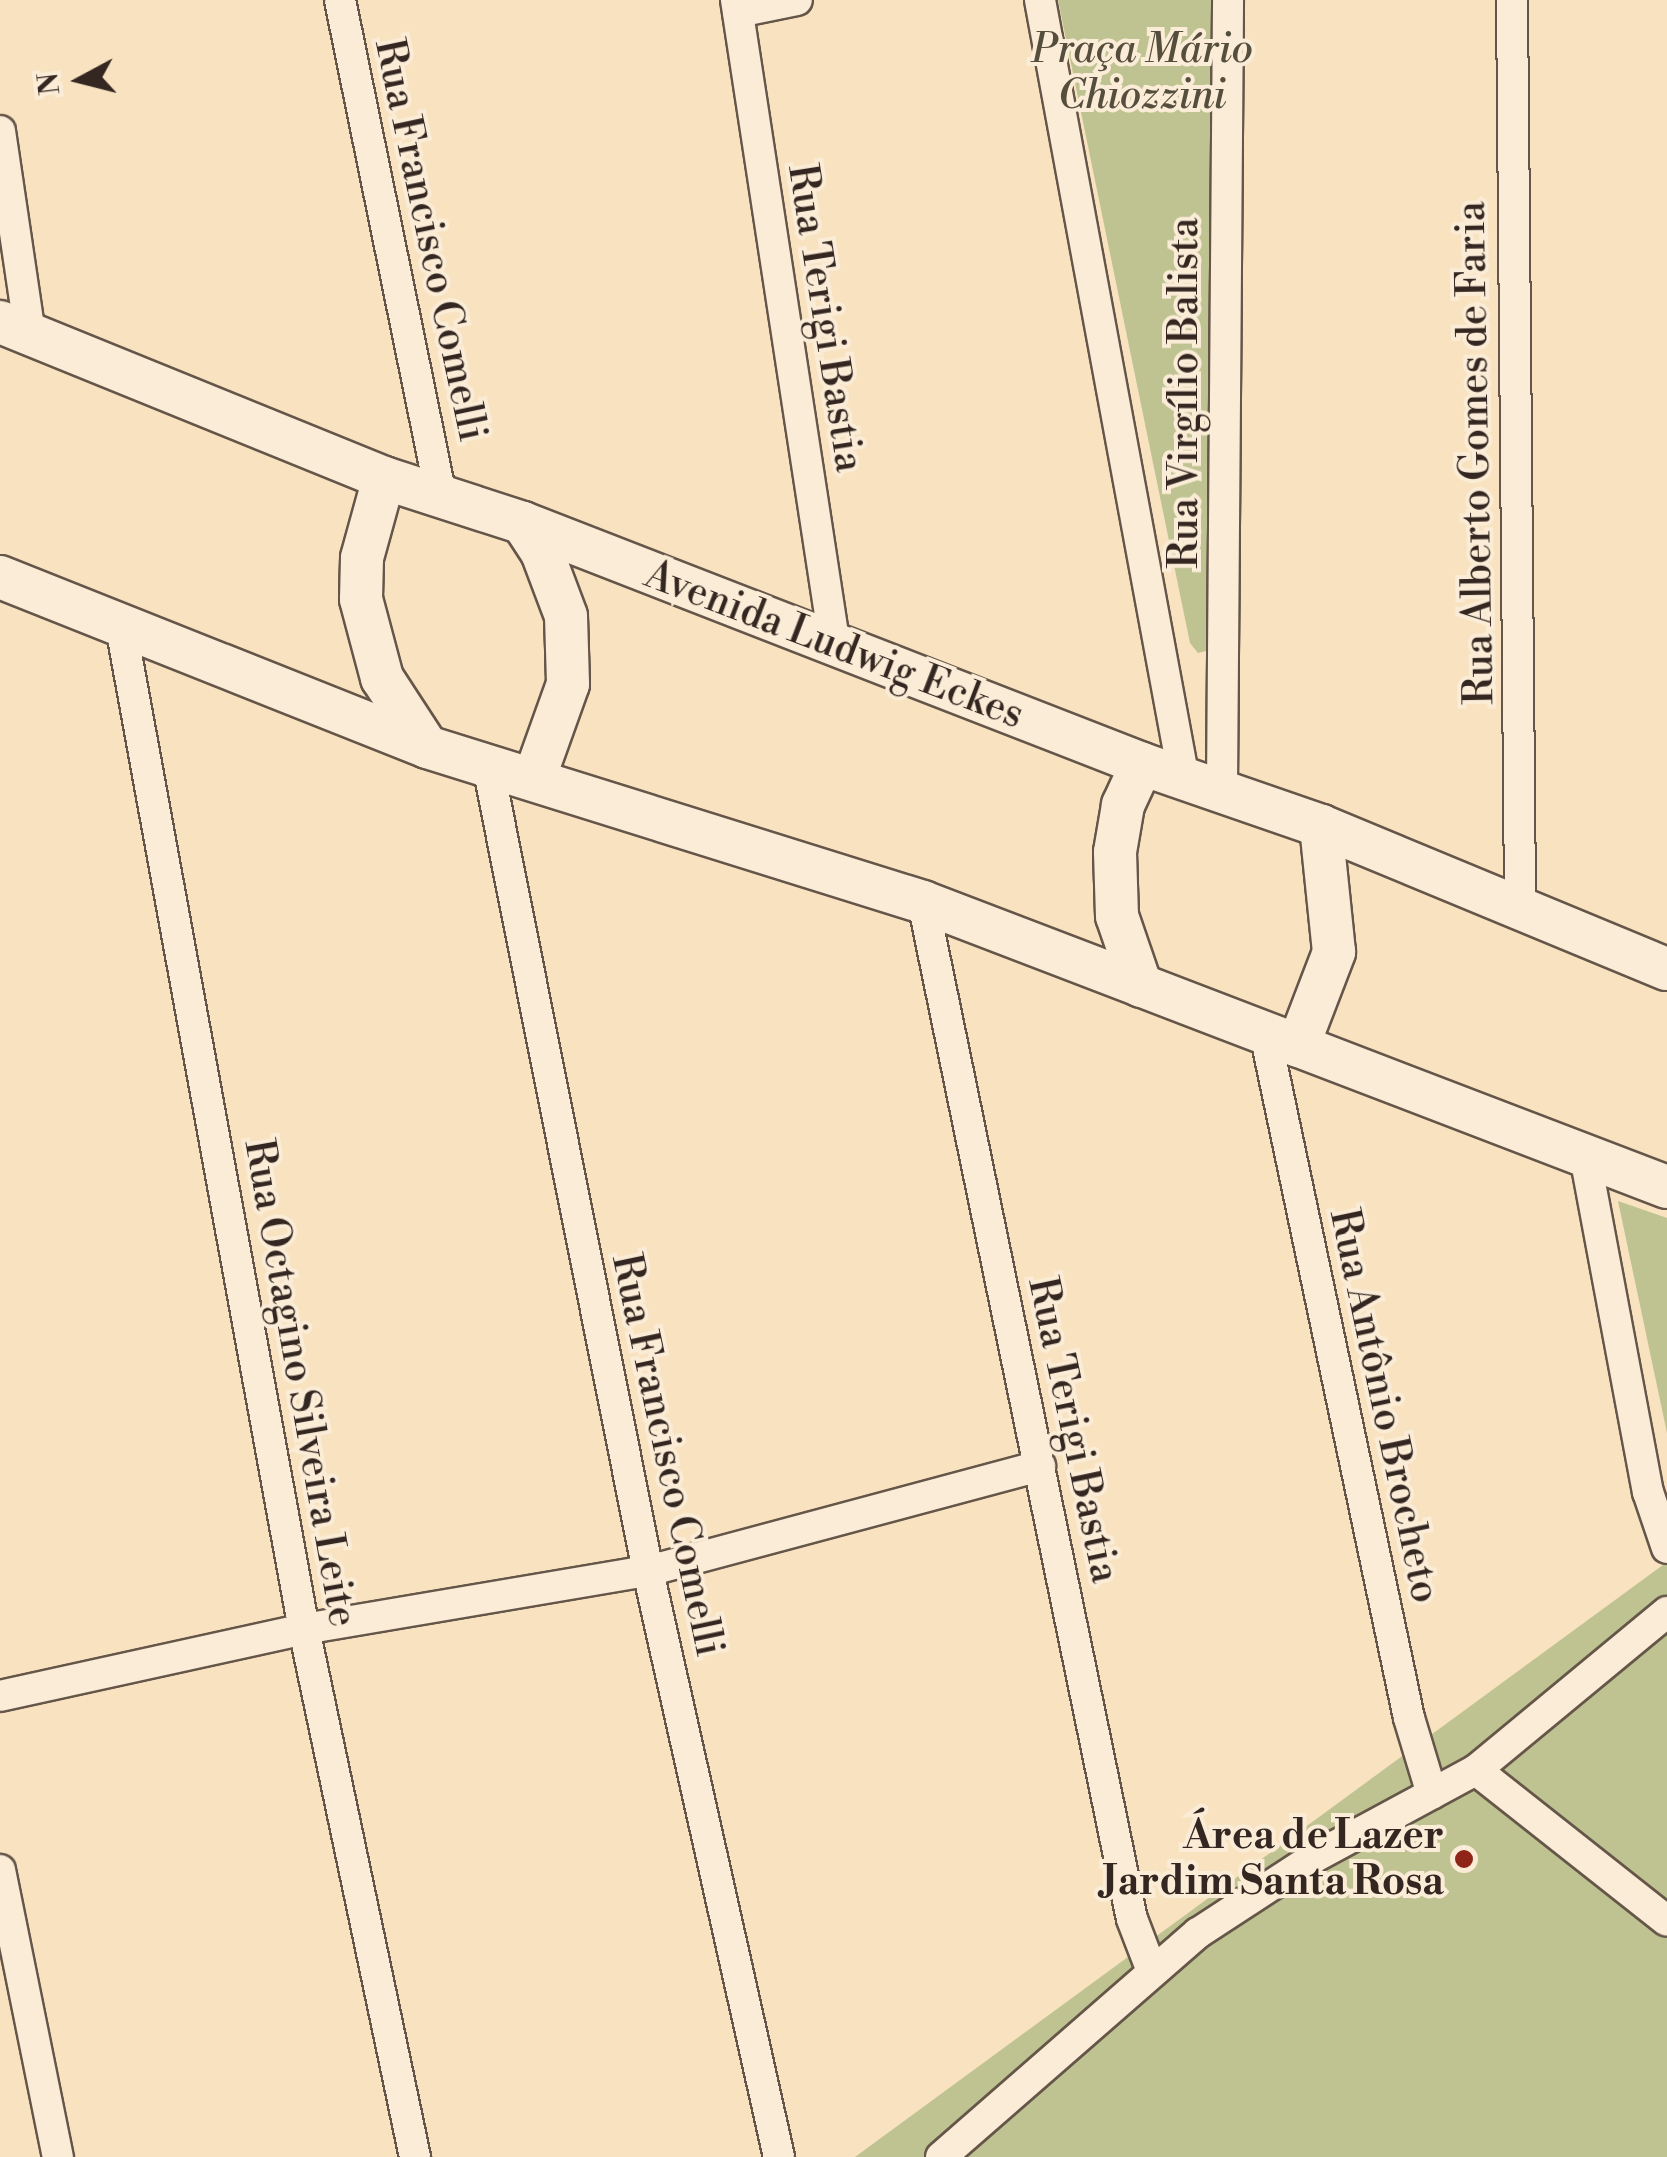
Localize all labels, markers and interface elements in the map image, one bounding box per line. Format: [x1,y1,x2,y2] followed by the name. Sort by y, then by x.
[1031,26,1253,120] park label: Praça Mário Chiozzini
[30,30,130,130] north arrow
[364,35,496,445] street label: Rua Francisco Comelli
[31,71,68,97] text: N
[777,161,873,475] street label: Rua Terigi Bastia
[1448,201,1504,705] street label: Rua Alberto Gomes de Faria
[1161,217,1209,569] street label: Rua Virgílio Balista
[638,551,1030,739] street label: Avenida Ludwig Eckes
[233,1136,367,1630] street label: Rua Octagino Silveira Leite
[1319,1205,1449,1607] street label: Rua Antônio Brocheto
[601,1250,733,1660] street label: Rua Francisco Comelli
[1017,1273,1129,1587] street label: Rua Terigi Bastia
[1102,1812,1444,1906] place label: Área de Lazer Jardim Santa Rosa
[1453,1848,1475,1870] marker: Área de Lazer Jardim Santa Rosa

